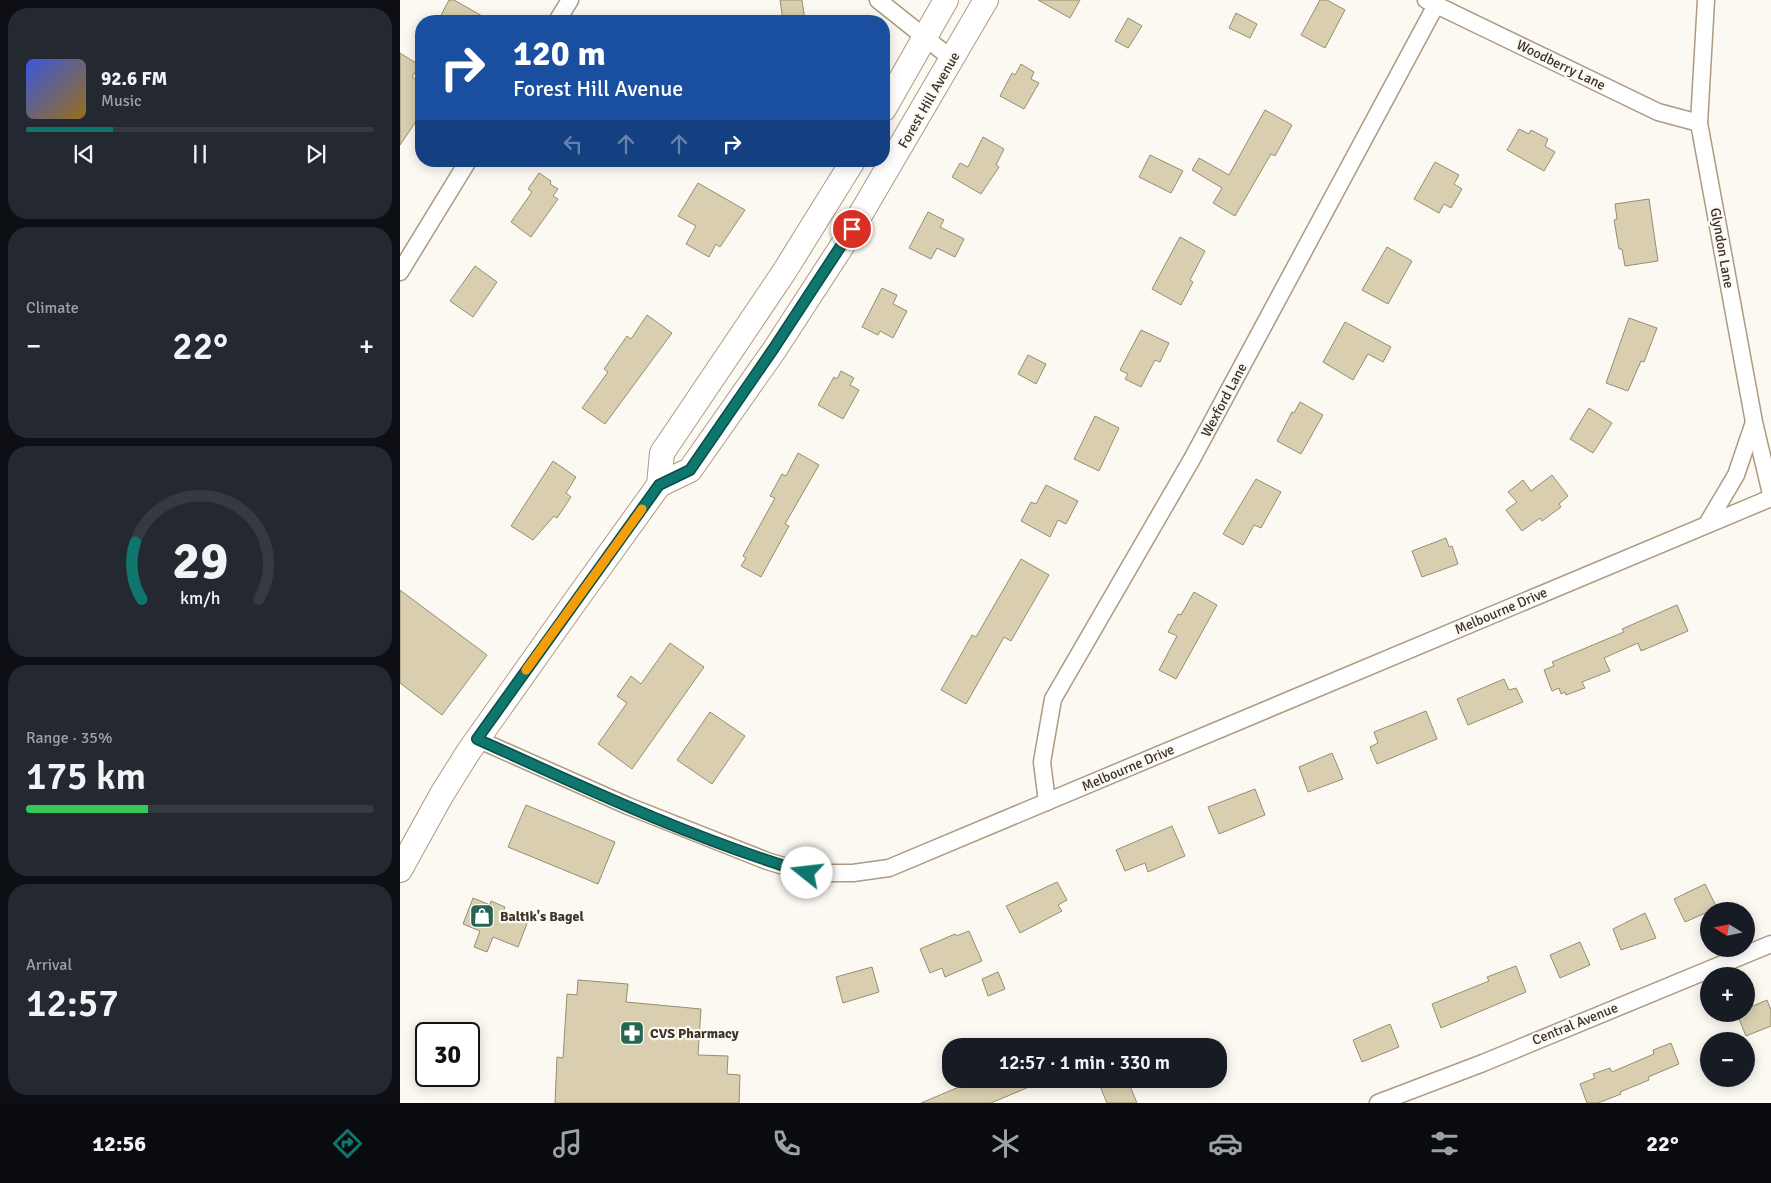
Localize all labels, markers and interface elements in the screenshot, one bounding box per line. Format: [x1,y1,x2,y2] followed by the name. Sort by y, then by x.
[513,32,606,75] text: 120 m
[430,35,495,100] icon: right
[1514,36,1608,94] street label: Woodberry Lane
[895,49,963,151] street label: Forest Hill Avenue
[101,67,167,91] text: 92.6 FM
[513,75,683,102] text: Forest Hill Avenue
[101,91,142,111] text: Music
[559,130,587,158] icon: left
[612,130,640,158] icon: ahead
[665,130,693,158] icon: ahead
[718,130,746,158] icon: right
[70,140,98,168] icon: previous
[186,140,214,168] icon: pause
[302,140,330,168] icon: next
[1707,206,1737,290] street label: Glyndon Lane
[831,208,873,250] pin
[838,215,866,243] icon: arrive
[26,298,79,318] text: Climate
[172,323,228,370] text: 22°
[26,329,41,363] text: −
[359,329,374,363] text: +
[1197,360,1251,440] street label: Wexford Lane
[172,529,228,593] text: 29
[1452,584,1550,638] street label: Melbourne Drive
[180,587,220,609] text: km/h
[26,728,112,748] text: Range · 35%
[1079,741,1177,795] street label: Melbourne Drive
[26,753,146,800] text: 175 km
[780,846,832,898] position arrow
[1700,902,1755,958] north arrow
[1700,902,1755,1087] map controls
[469,903,495,929] shop icon: Baltik's Bagel
[500,908,584,925] place label: Baltik's Bagel
[26,955,72,975] text: Arrival
[1700,967,1755,1022] button: +
[26,980,119,1027] text: 12:57
[1530,999,1620,1049] street label: Central Avenue
[619,1020,645,1046] pharmacy icon: CVS Pharmacy
[415,1022,480,1087] speed limit sign: 30
[650,1025,739,1042] place label: CVS Pharmacy
[1700,1032,1755,1087] button: −
[999,1051,1170,1075] text: 12:57 · 1 min · 330 m
[330,1126,365,1161] icon: directions
[550,1126,585,1161] icon: music
[769,1126,804,1161] icon: phone
[988,1126,1023,1161] icon: climate
[1208,1126,1243,1161] icon: car
[1427,1126,1462,1161] icon: filters
[92,1130,146,1157] text: 12:56
[1646,1130,1679,1157] text: 22°

